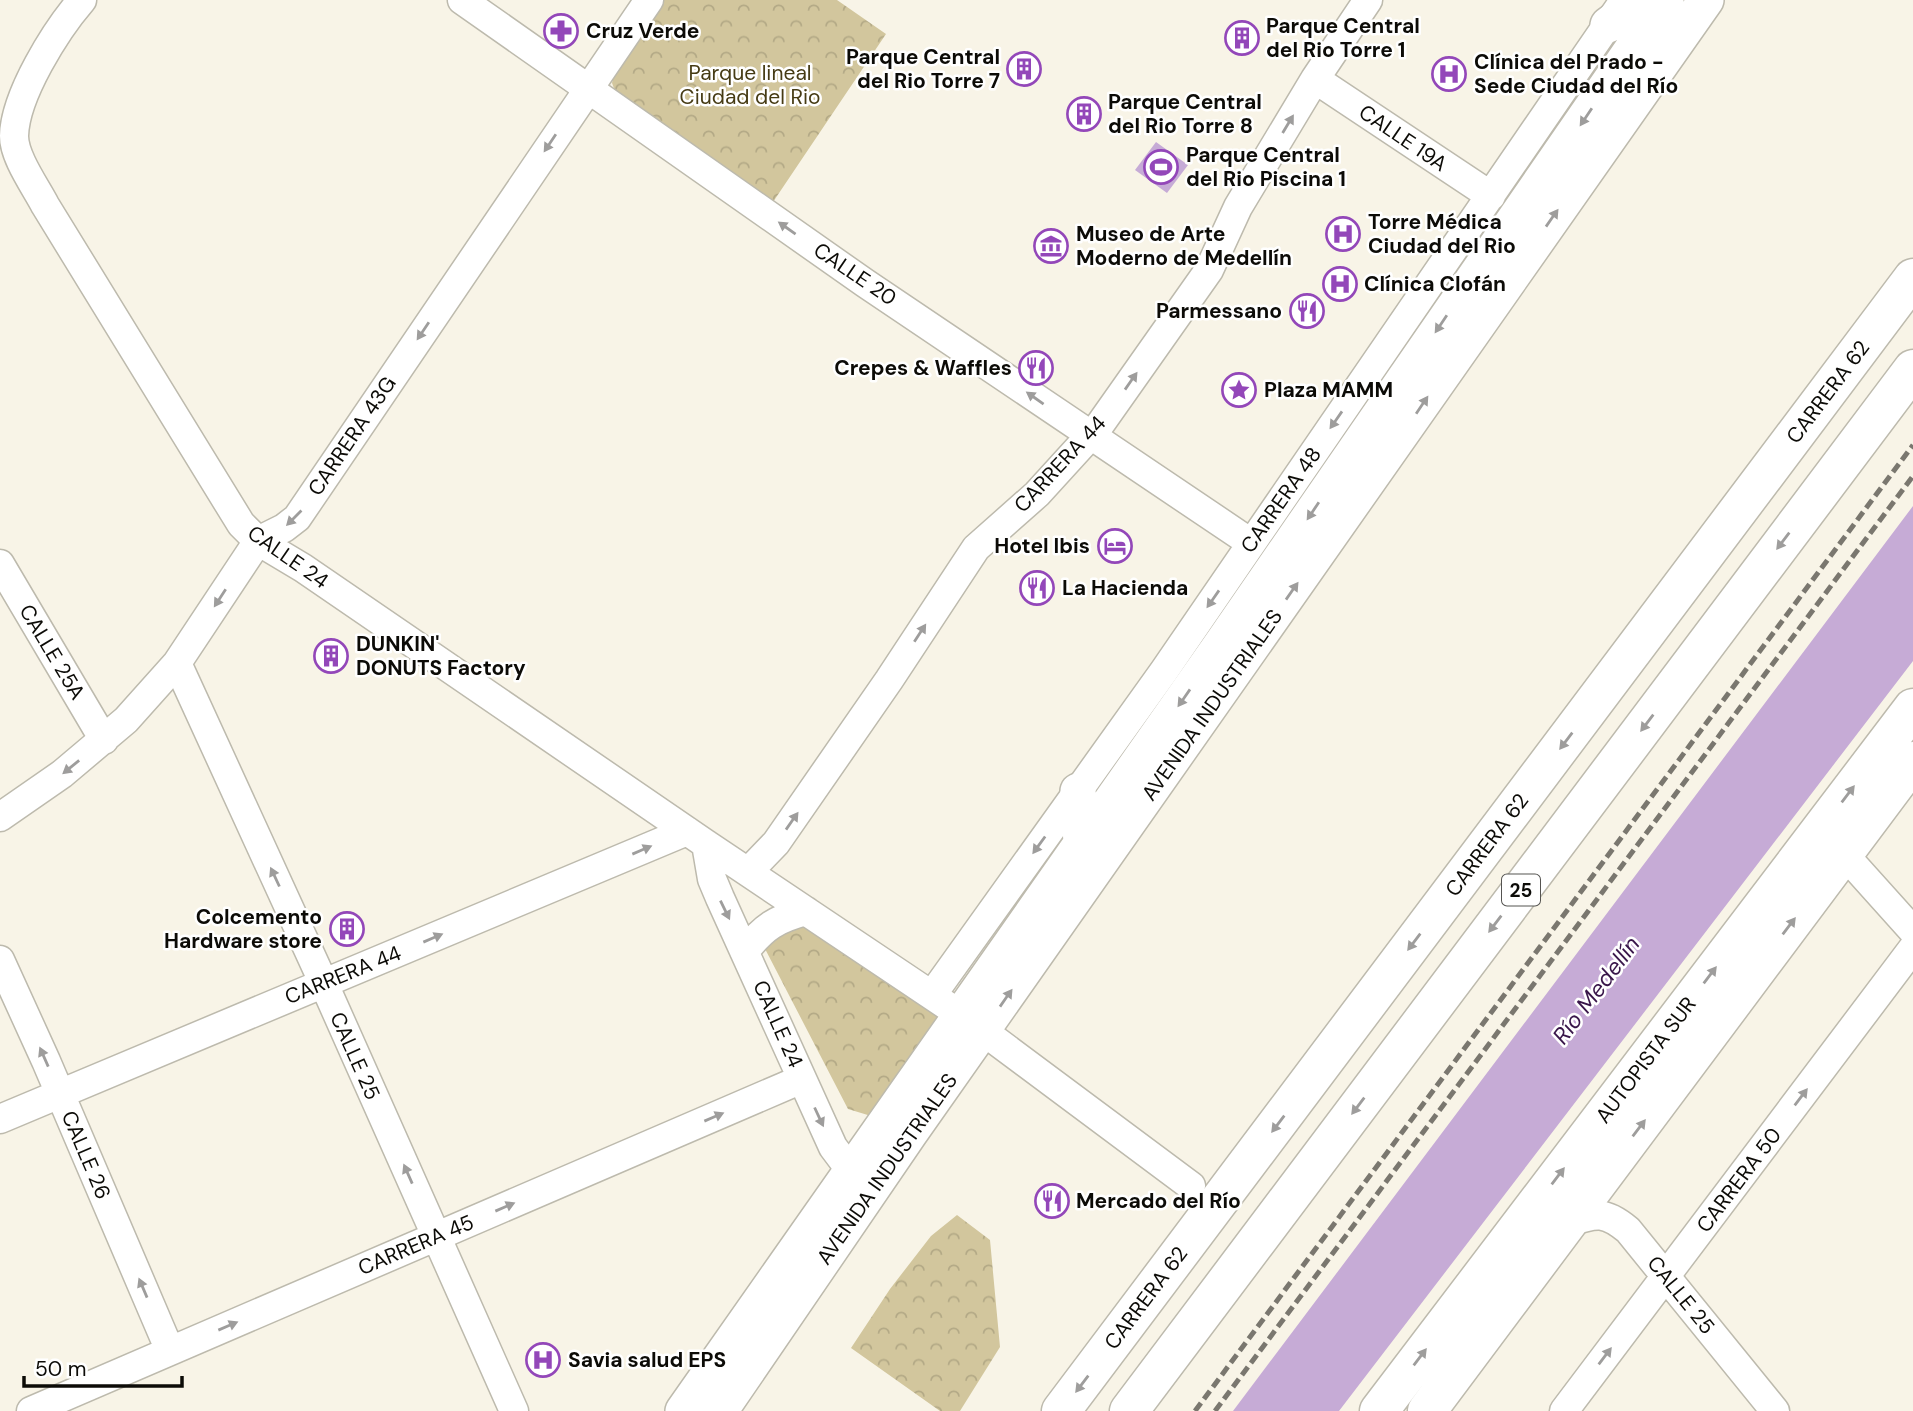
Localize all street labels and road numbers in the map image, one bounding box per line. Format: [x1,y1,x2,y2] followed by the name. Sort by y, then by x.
[1353,98,1453,178] street label: CALLE 19A
[808,236,902,312] street label: CALLE 20
[1780,335,1876,449] street label: CARRERA 62
[302,371,402,501] street label: CARRERA 43G
[1008,409,1112,519] street label: CARRERA 44
[1234,442,1328,558] street label: CARRERA 48
[242,519,334,595] street label: CALLE 24
[13,599,91,705] street label: CALLE 25A
[1135,604,1289,806] street label: AVENIDA INDUSTRIALES
[1439,788,1535,902] street label: CARRERA 62
[1502,874,1540,906] road number: 25
[281,939,405,1011] street label: CARRERA 44
[746,976,810,1072] street label: CALLE 24
[1589,991,1703,1129] street label: AUTOPISTA SUR
[323,1008,387,1104] street label: CALLE 25
[810,1068,964,1270] street label: AVENIDA INDUSTRIALES
[55,1106,117,1204] street label: CALLE 26
[1690,1122,1788,1238] street label: CARRERA 50
[354,1208,478,1282] street label: CARRERA 45
[1098,1241,1194,1355] street label: CARRERA 62
[1641,1250,1721,1340] street label: CALLE 25

